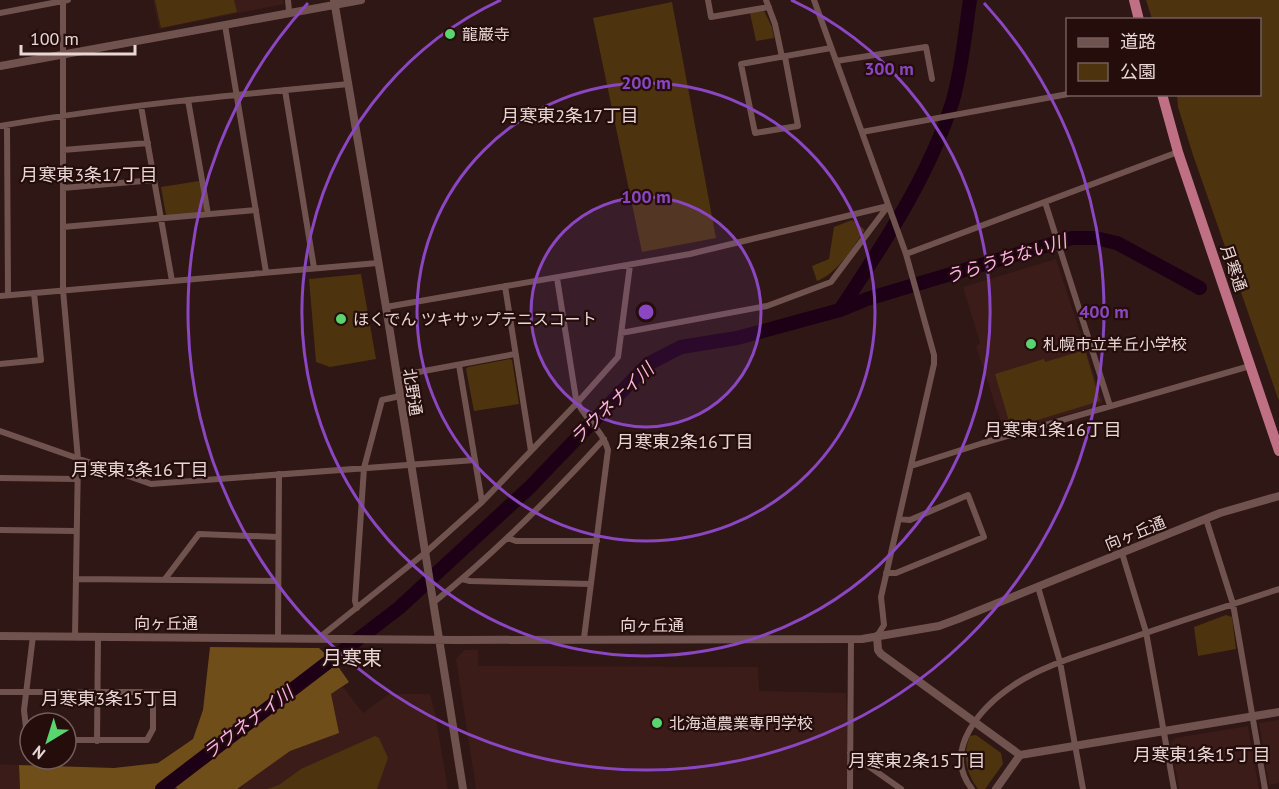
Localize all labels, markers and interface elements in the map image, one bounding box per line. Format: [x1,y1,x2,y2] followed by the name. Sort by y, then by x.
[21,18,135,56] scale bar
[1066,18,1261,96] legend
[462,24,510,44] place label: 龍巌寺
[30,27,79,50] text: 100 m
[443,27,457,41] marker: 龍巌寺
[1120,30,1156,53] text: 道路
[864,57,914,80] text: 300 m
[1120,60,1156,83] text: 公園
[621,71,671,94] text: 200 m
[501,104,639,127] district label: 月寒東2条17丁目
[20,163,158,186] district label: 月寒東3条17丁目
[621,185,671,208] text: 100 m
[942,229,1071,288] water label: うらうちない川
[1217,242,1251,294] street label: 月寒通
[1079,300,1129,323] text: 400 m
[636,302,656,322] centre of rings
[353,309,597,329] place label: ほくでん ツキサップテニスコート
[334,312,348,326] marker: ほくでん ツキサップテニスコート
[1043,334,1187,354] place label: 札幌市立羊丘小学校
[1024,337,1038,351] marker: 札幌市立羊丘小学校
[565,356,660,449] water label: ラウネナイ川
[399,367,427,417] street label: 北野通
[984,418,1122,441] district label: 月寒東1条16丁目
[616,430,754,453] district label: 月寒東2条16丁目
[71,458,209,481] district label: 月寒東3条16丁目
[1102,512,1168,554] street label: 向ヶ丘通
[134,613,198,633] street label: 向ヶ丘通
[620,615,684,635] street label: 向ヶ丘通
[322,645,382,671] district label: 月寒東
[198,680,299,764] water label: ラウネナイ川
[41,687,179,710] district label: 月寒東3条15丁目
[18,711,78,771] north arrow
[669,713,813,733] place label: 北海道農業専門学校
[650,716,664,730] marker: 北海道農業専門学校
[28,742,49,764] text: N
[1133,743,1271,766] district label: 月寒東1条15丁目
[848,749,986,772] district label: 月寒東2条15丁目

